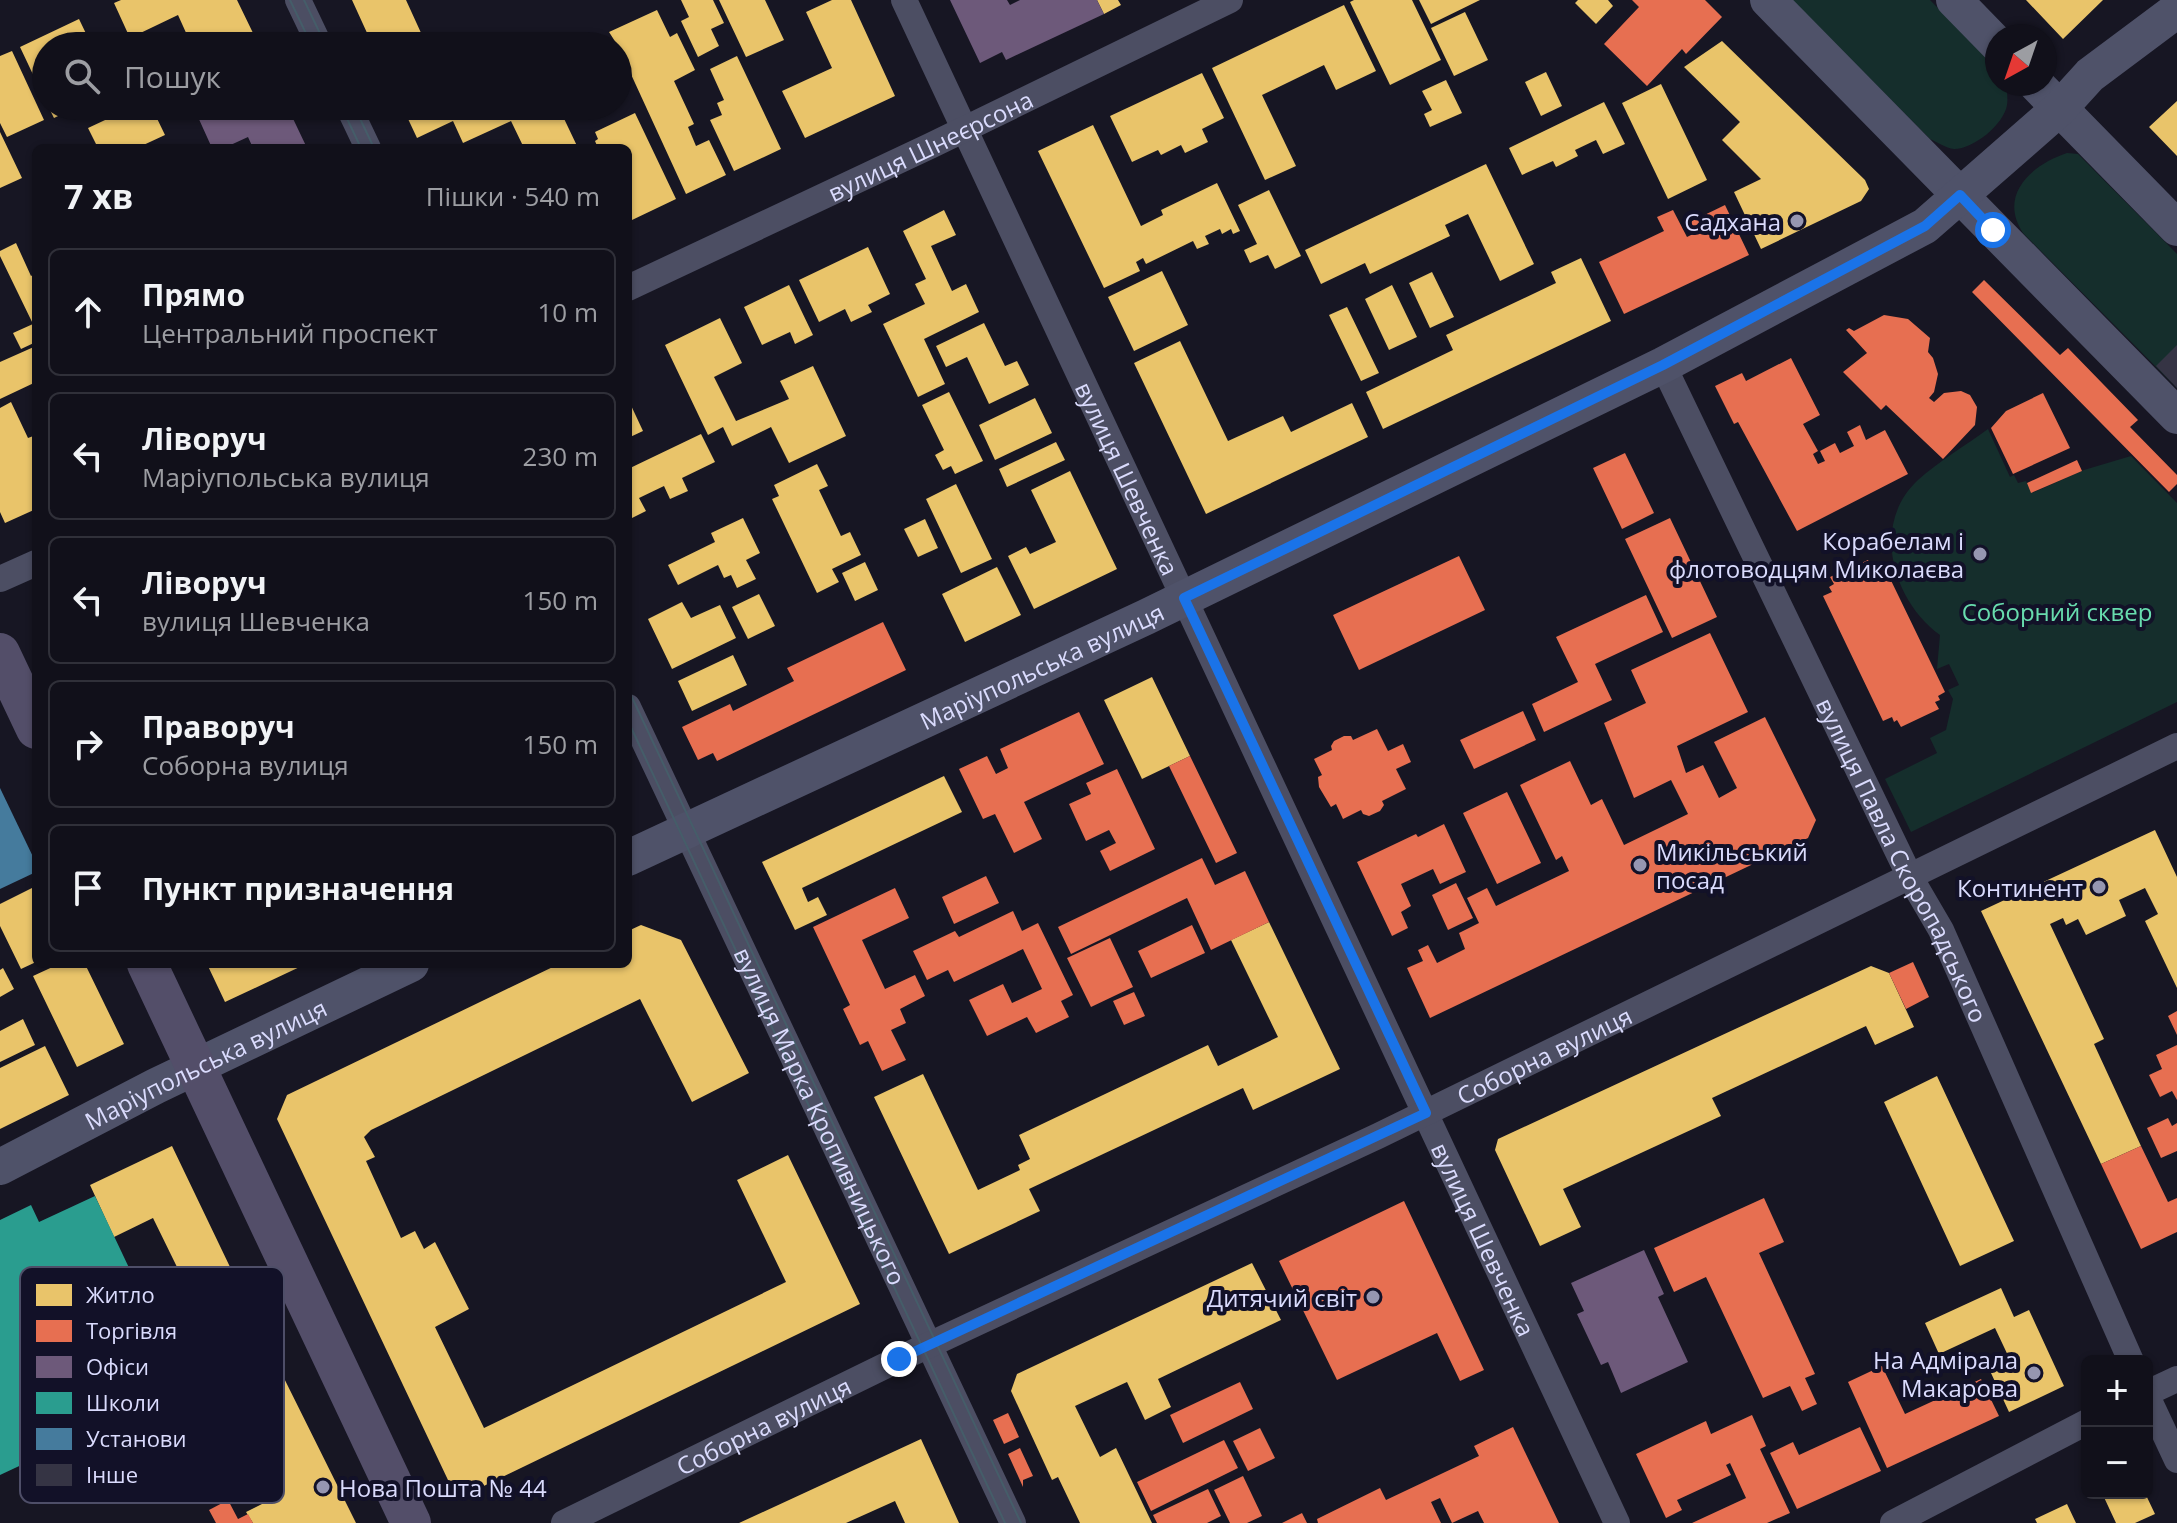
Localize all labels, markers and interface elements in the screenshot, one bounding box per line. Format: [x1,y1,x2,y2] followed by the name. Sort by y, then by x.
[1985,24,2057,96] north arrow
[32,32,632,120] search box
[60,54,104,98] icon: search
[124,56,221,97] text: Пошук
[822,82,1038,208] street label: вулиця Шнеєрсона
[64,173,133,219] text: 7 хв
[426,178,600,214] text: Пішки · 540 m
[1684,205,1781,238] place label: Садхана
[1788,212,1806,230] marker: Садхана
[1975,212,2011,248] route start
[142,274,245,315] text: Прямо
[66,290,110,334] icon: ahead
[537,294,598,330] text: 10 m
[142,315,438,351] text: Центральний проспект
[1068,376,1187,580] street label: вулиця Шевченка
[142,418,267,459] text: Ліворуч
[66,434,110,478] icon: left
[523,438,598,474] text: 230 m
[142,459,430,495] text: Маріупольська вулиця
[1669,524,1964,585] place label: Корабелам і флотоводцям Миколаєва
[1971,545,1989,563] marker: Корабелам і флотоводцям Миколаєва
[142,562,267,603] text: Ліворуч
[66,578,110,622] icon: left
[523,582,598,618] text: 150 m
[914,594,1169,737] street label: Маріупольська вулиця
[1962,595,2152,628] park label: Соборний сквер
[142,603,370,639] text: вулиця Шевченка
[1809,692,1996,1027] street label: вулиця Павла Скоропадського
[142,706,295,747] text: Праворуч
[66,722,110,766] icon: right
[523,726,598,762] text: 150 m
[142,747,349,783] text: Соборна вулиця
[1656,835,1808,896] place label: Микільський посад
[1631,856,1649,874] marker: Микільський посад
[66,866,110,910] icon: arrive
[142,868,454,909] text: Пункт призначення
[1957,871,2083,904] place label: Континент
[2090,878,2108,896] marker: Континент
[727,941,915,1290] street label: вулиця Марка Кропивницького
[79,990,332,1137] street label: Маріупольська вулиця
[1451,998,1637,1112] street label: Соборна вулиця
[1424,1137,1544,1341] street label: вулиця Шевченка
[20,1267,284,1503] legend
[86,1279,155,1309] text: Житло
[1207,1281,1357,1314] place label: Дитячий світ
[1364,1288,1382,1306] marker: Дитячий світ
[86,1315,177,1345] text: Торгівля
[881,1341,917,1377] route end
[1873,1343,2018,1404] place label: На Адмірала Макарова
[86,1351,149,1381] text: Офіси
[2081,1355,2153,1499] map controls
[2081,1355,2153,1427] button: +
[2025,1364,2043,1382] marker: На Адмірала Макарова
[670,1369,856,1482] street label: Соборна вулиця
[86,1387,160,1417] text: Школи
[86,1423,186,1453] text: Установи
[2081,1427,2153,1499] button: −
[86,1459,138,1489] text: Інше
[339,1471,547,1504] place label: Нова Пошта № 44
[314,1478,332,1496] marker: Нова Пошта № 44

